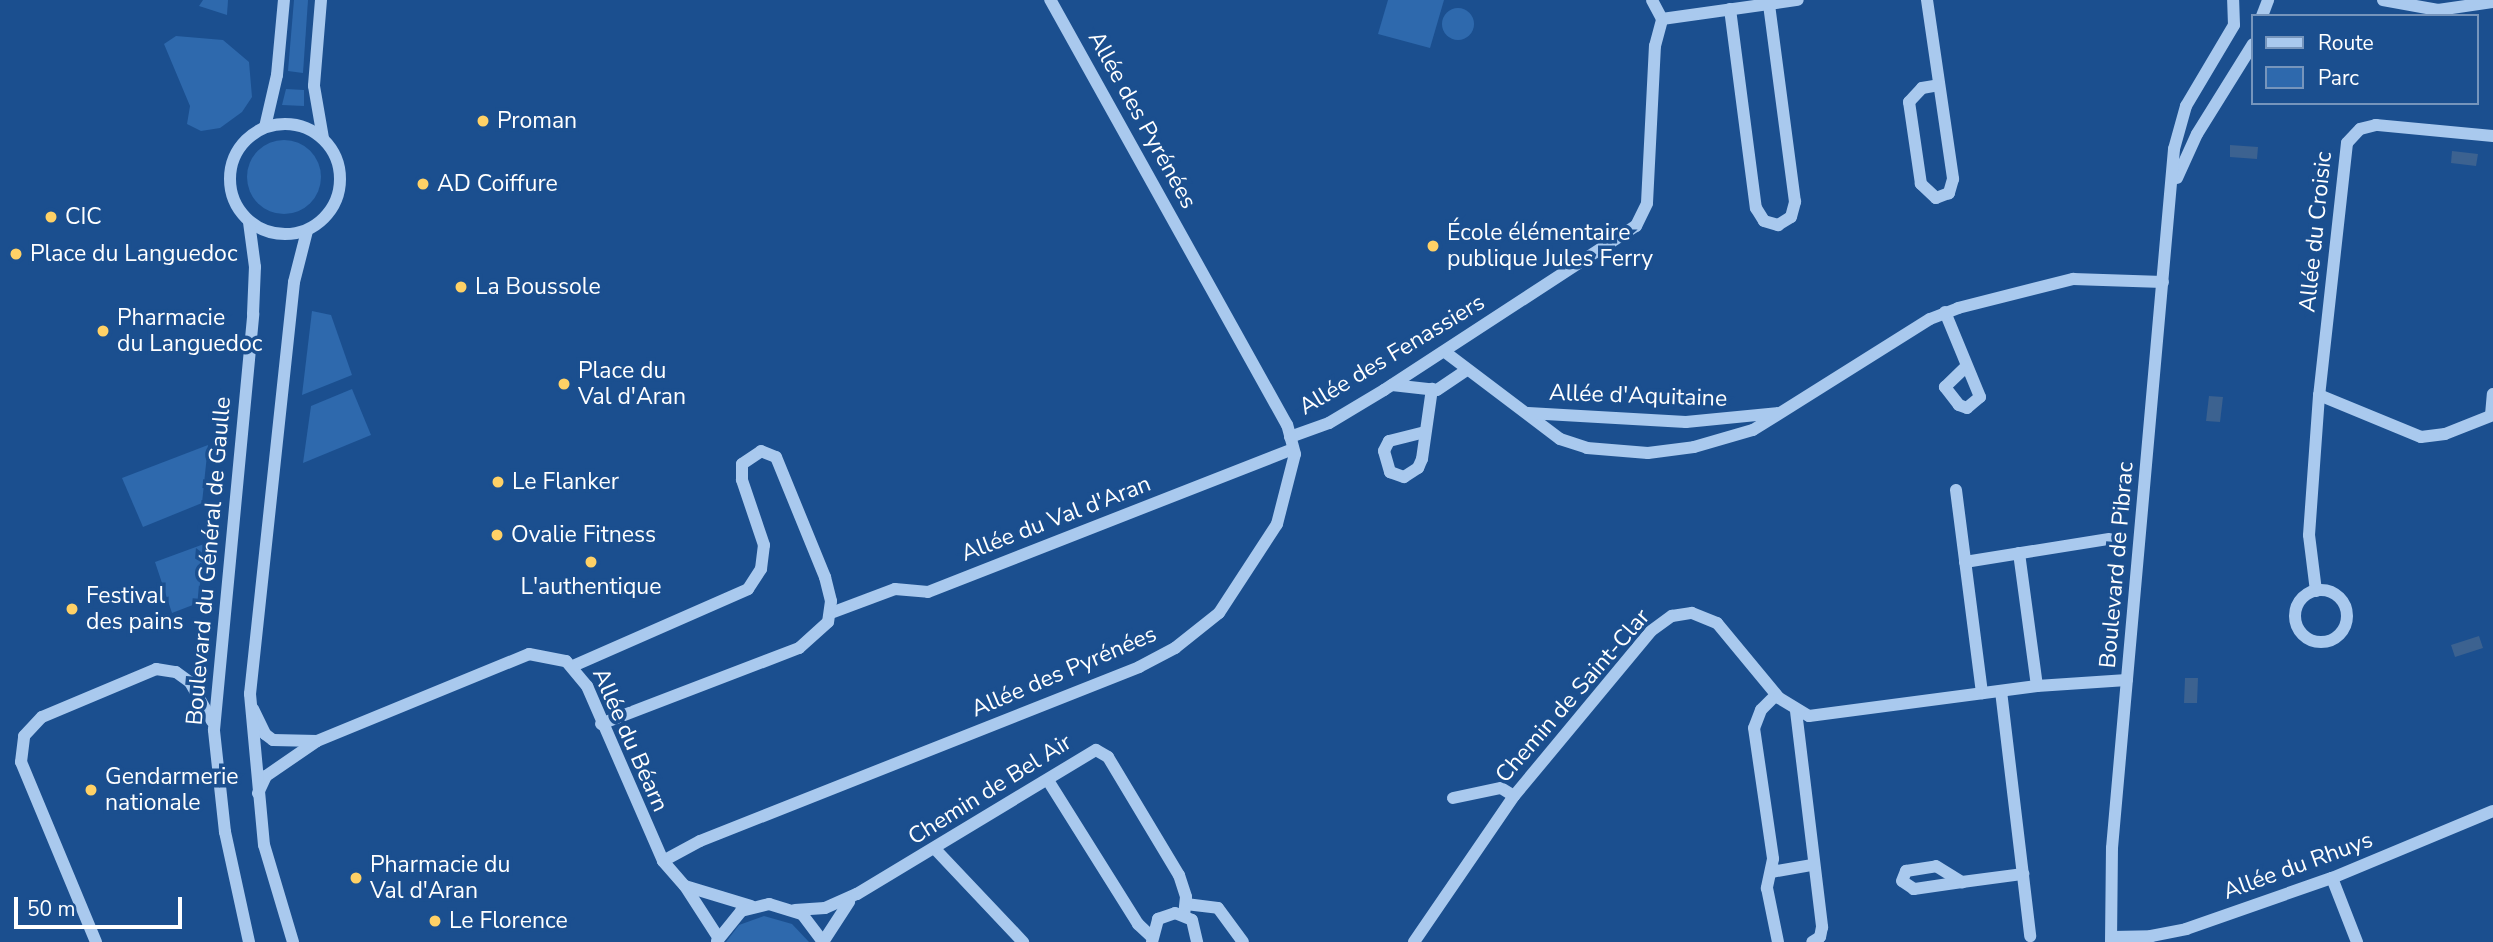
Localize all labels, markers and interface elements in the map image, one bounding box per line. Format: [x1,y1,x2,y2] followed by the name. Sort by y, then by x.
[2252,14,2479,105] legend
[1082,26,1202,214] street label: Allée des Pyrénées
[2318,29,2374,57] text: Route
[2318,64,2359,92] text: Parc
[497,107,577,135] place label: Proman
[475,113,491,129] marker: Proman
[2294,150,2338,314] street label: Allée du Croisic
[437,170,558,198] place label: AD Coiffure
[415,176,431,192] marker: AD Coiffure
[65,203,102,231] place label: CIC
[43,209,59,225] marker: CIC
[1447,219,1653,273] place label: École élémentaire publique Jules Ferry
[1425,238,1441,254] marker: École élémentaire publique Jules Ferry
[30,240,238,268] place label: Place du Languedoc
[8,246,24,262] marker: Place du Languedoc
[475,273,601,301] place label: La Boussole
[453,279,469,295] marker: La Boussole
[1294,289,1490,421] street label: Allée des Fenassiers
[117,304,262,358] place label: Pharmacie du Languedoc
[95,323,111,339] marker: Pharmacie du Languedoc
[578,357,686,411] place label: Place du Val d'Aran
[556,376,572,392] marker: Place du Val d'Aran
[1548,379,1728,413] street label: Allée d'Aquitaine
[181,396,237,726] street label: Boulevard du Général de Gaulle
[2094,461,2140,669] street label: Boulevard de Pibrac
[512,468,619,496] place label: Le Flanker
[957,470,1155,568] street label: Allée du Val d'Aran
[490,474,506,490] marker: Le Flanker
[511,521,656,549] place label: Ovalie Fitness
[489,527,505,543] marker: Ovalie Fitness
[583,554,599,570] marker: L'authentique
[520,573,662,601] place label: L'authentique
[86,582,184,636] place label: Festival des pains
[64,601,80,617] marker: Festival des pains
[1490,603,1656,789] street label: Chemin de Saint-Clar
[967,621,1161,723] street label: Allée des Pyrénées
[586,664,674,816] street label: Allée du Béarn
[903,729,1077,851] street label: Chemin de Bel Air
[105,763,239,817] place label: Gendarmerie nationale
[83,782,99,798] marker: Gendarmerie nationale
[2220,826,2376,906] street label: Allée du Rhuys
[370,851,510,905] place label: Pharmacie du Val d'Aran
[348,870,364,886] marker: Pharmacie du Val d'Aran
[18,883,186,927] scale bar
[27,895,76,923] text: 50 m
[449,907,568,935] place label: Le Florence
[427,913,443,929] marker: Le Florence

